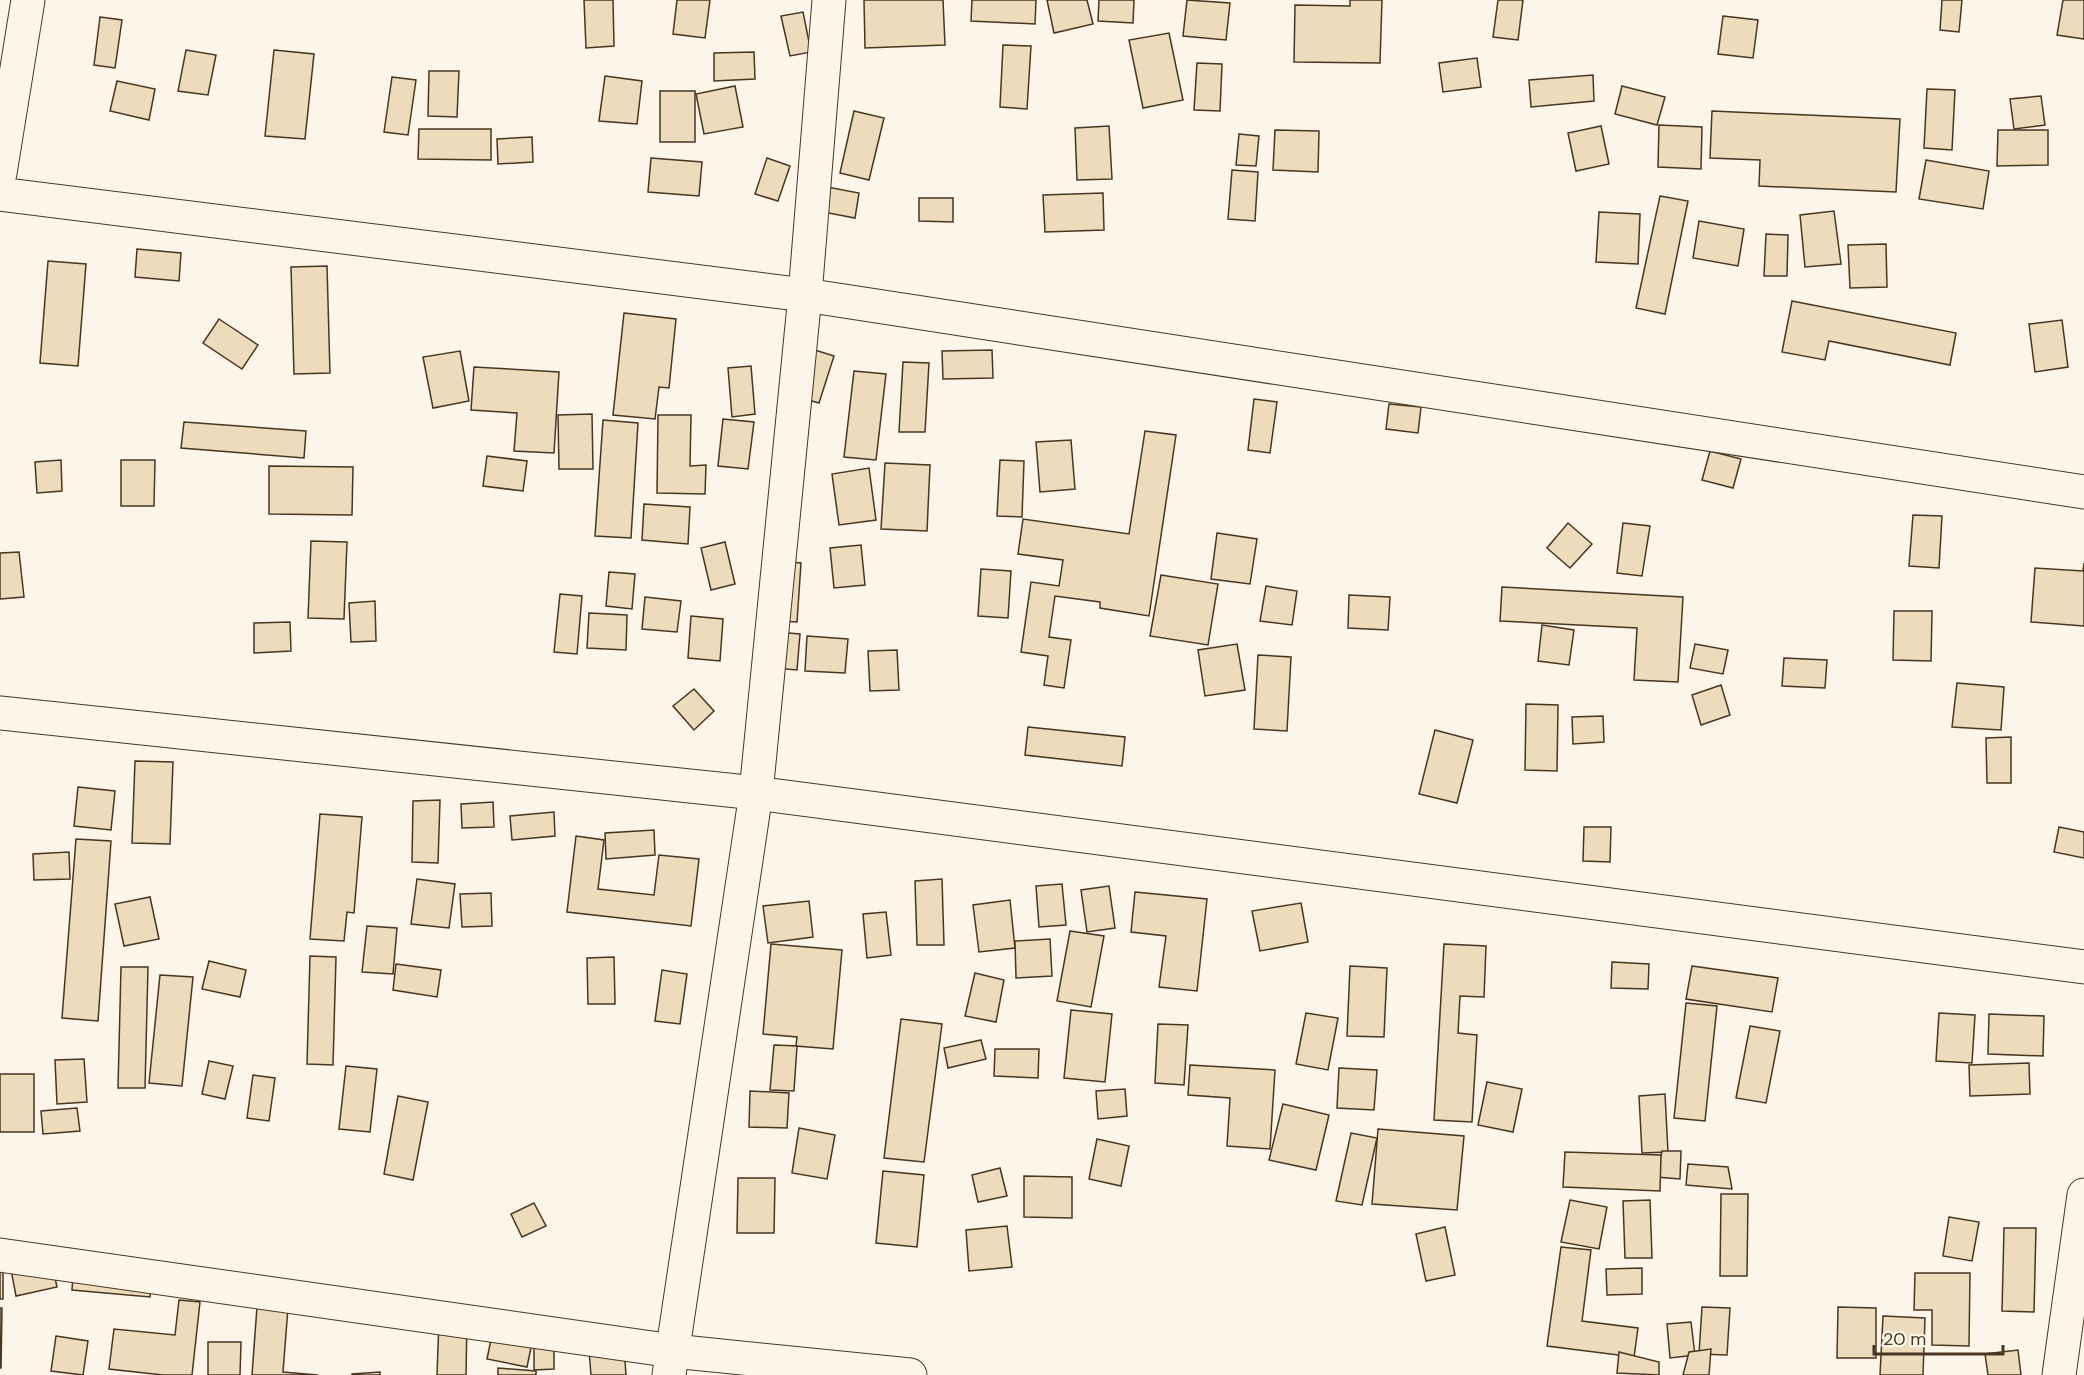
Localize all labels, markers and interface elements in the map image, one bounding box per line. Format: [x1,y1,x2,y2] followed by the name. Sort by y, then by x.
[1874,1318,2003,1356] scale bar
[1883,1327,1926,1351] text: 20 m

